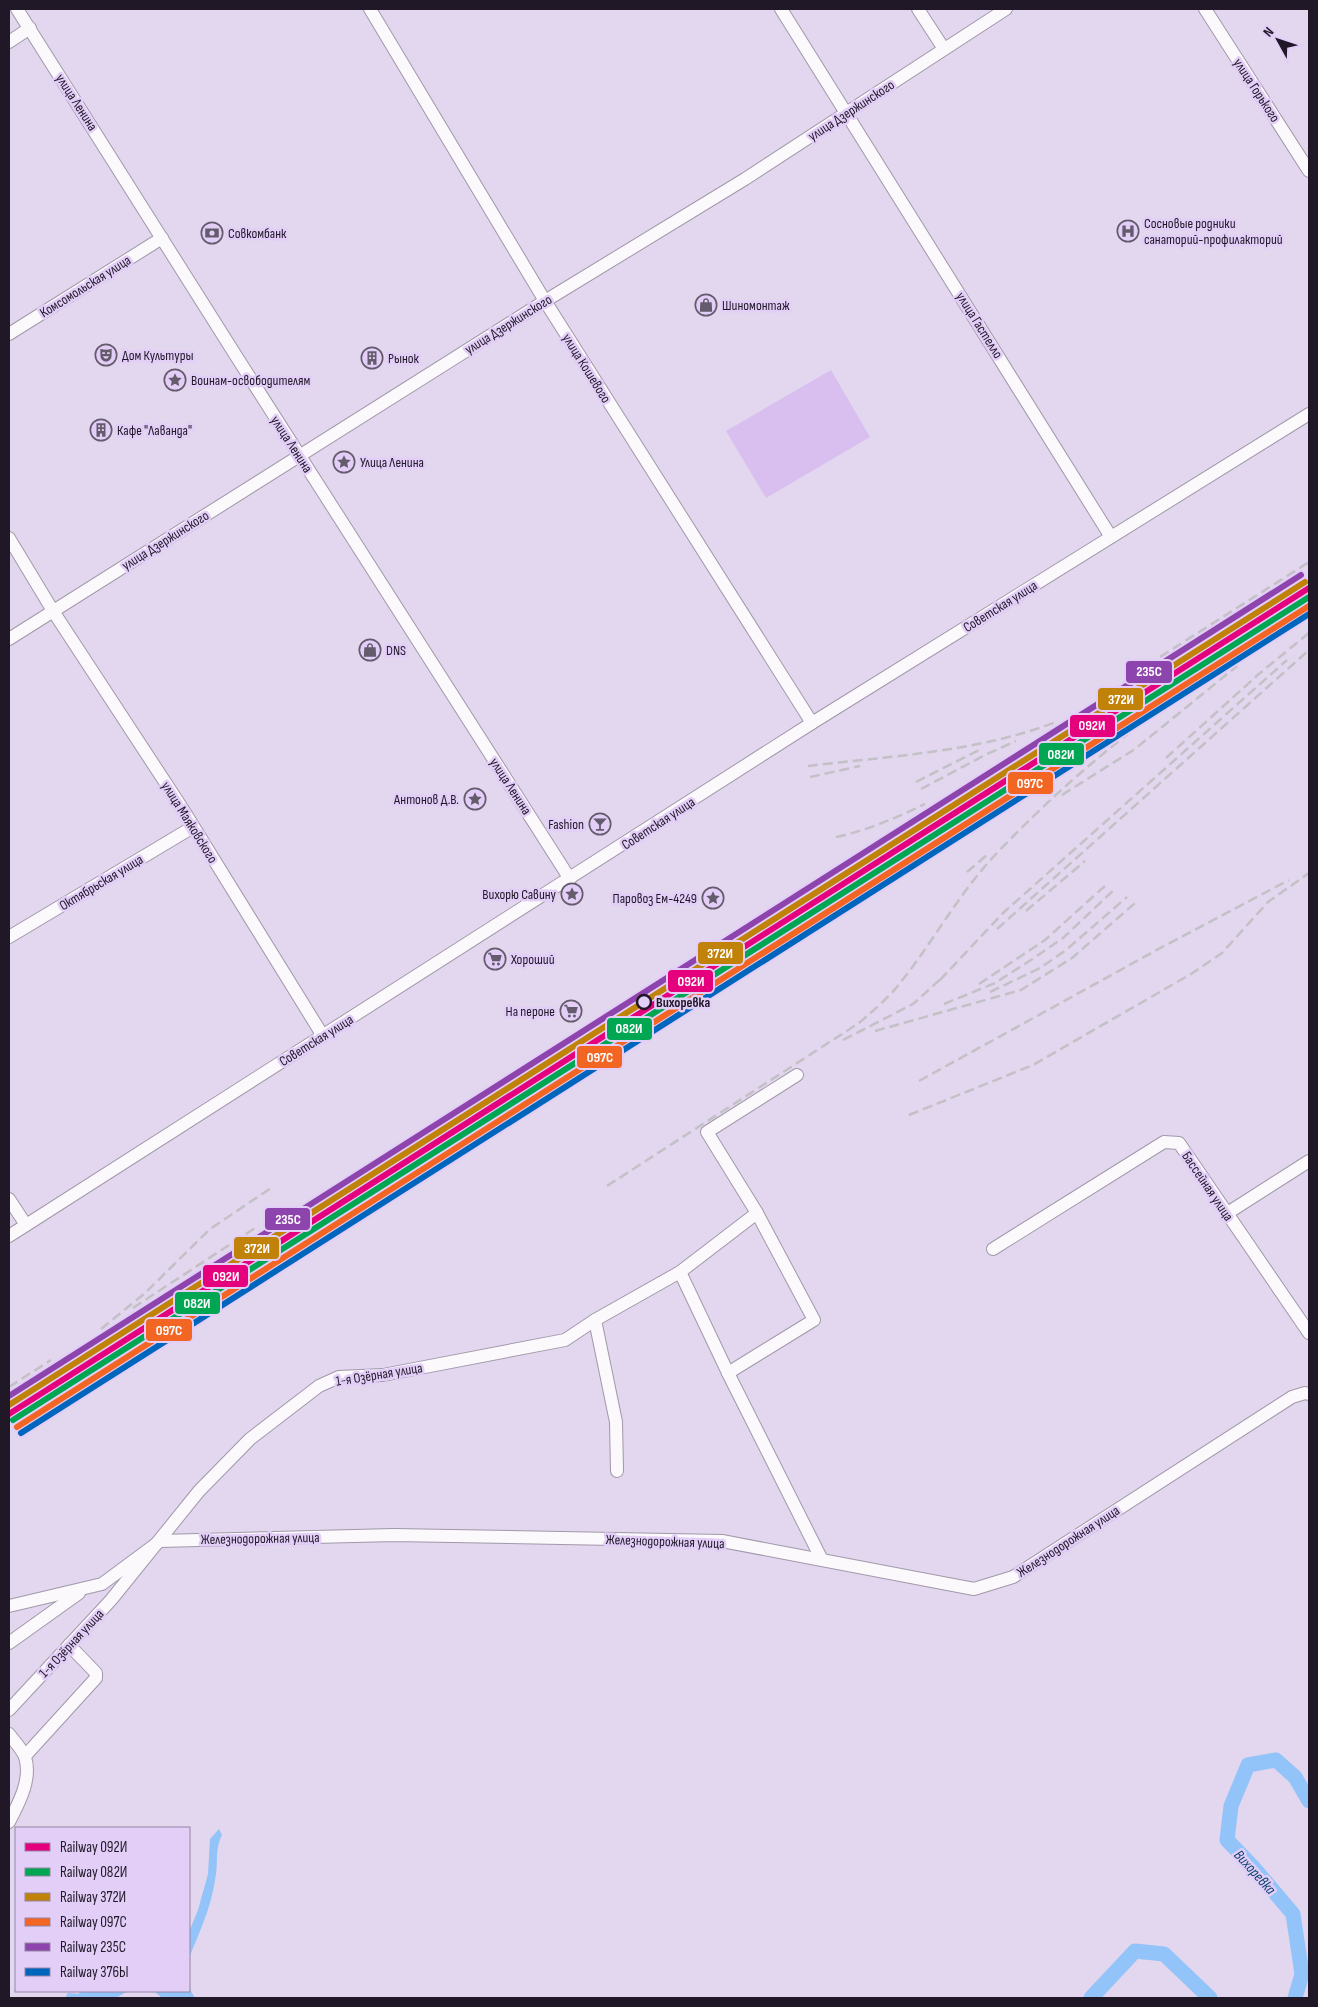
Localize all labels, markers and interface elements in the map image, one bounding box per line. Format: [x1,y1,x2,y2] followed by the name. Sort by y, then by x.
[1253,15,1303,65] north arrow
[1260,24,1277,40] text: N
[1230,55,1284,126] street label: улица Горького
[52,71,101,134] street label: улица Ленина
[805,76,898,145] street label: улица Дзержинского
[1144,215,1283,248] place label: Сосновые родники санаторий-профилакторий
[1116,219,1140,243] hospital icon: Сосновые родники санаторий-профилакторий
[200,221,224,245] bank icon: Совкомбанк
[228,225,287,242] place label: Совкомбанк
[37,252,134,321] street label: Комсомольская улица
[952,289,1007,362] street label: улица Гастелло
[462,291,555,358] street label: улица Дзержинского
[694,293,718,317] shop icon: Шиномонтаж
[722,297,790,314] place label: Шиномонтаж
[559,330,615,406] street label: улица Кошевого
[94,343,118,367] theatre icon: Дом Культуры
[360,346,384,370] building icon: Рынок
[122,347,193,364] place label: Дом Культуры
[388,350,420,367] place label: Рынок
[163,368,187,392] place icon: Воинам-освободителям
[191,372,310,389] place label: Воинам-освободителям
[267,413,316,476] street label: улица Ленина
[89,418,113,442] building icon: Кафе "Лаванда"
[117,422,192,439] place label: Кафе "Лаванда"
[332,450,356,474] place icon: Улица Ленина
[360,454,424,471] place label: Улица Ленина
[119,507,212,574] street label: улица Дзержинского
[960,577,1040,636] street label: Советская улица
[358,638,382,662] shop icon: DNS
[386,642,406,659] place label: DNS
[1125,660,1173,684] line badge: 235С
[1136,663,1162,680] text: 235С
[1097,687,1144,711] line badge: 372И
[1108,691,1134,708] text: 372И
[1069,714,1116,738] line badge: 092И
[1079,717,1105,734] text: 092И
[1038,742,1085,766] line badge: 082И
[1048,746,1074,763] text: 082И
[486,755,535,818] street label: улица Ленина
[1007,771,1054,795] line badge: 097С
[1017,775,1043,792] text: 097С
[158,778,222,866] street label: улица Маяковского
[463,787,487,811] place icon: Антонов Д.В.
[393,791,459,808] place label: Антонов Д.В.
[618,793,698,853] street label: Советская улица
[588,812,612,836] bar icon: Fashion
[548,816,584,833] place label: Fashion
[56,851,146,914] street label: Октябрьская улица
[560,882,584,906] place icon: Вихорю Савину
[482,886,557,903] place label: Вихорю Савину
[701,886,725,910] place icon: Паровоз Ем-4249
[613,890,697,907] place label: Паровоз Ем-4249
[697,941,744,965] line badge: 372И
[707,945,733,962] text: 372И
[483,947,507,971] supermarket icon: Хороший
[510,951,555,968] place label: Хороший
[667,969,714,993] line badge: 092И
[678,973,704,990] text: 092И
[636,994,652,1010] marker: Вихоревка
[656,994,710,1011] place label: Вихоревка
[559,999,583,1023] supermarket icon: На пероне
[506,1003,555,1020] place label: На пероне
[276,1011,356,1070] street label: Советская улица
[606,1017,653,1041] line badge: 082И
[616,1020,642,1037] text: 082И
[576,1045,623,1069] line badge: 097С
[587,1049,613,1066] text: 097С
[1178,1148,1237,1224] street label: Бассейная улица
[264,1207,311,1231] line badge: 235С
[275,1211,301,1228] text: 235С
[233,1236,280,1260] line badge: 372И
[244,1240,270,1257] text: 372И
[202,1264,249,1288] line badge: 092И
[213,1268,239,1285] text: 092И
[174,1291,221,1315] line badge: 082И
[184,1295,210,1312] text: 082И
[145,1318,193,1342] line badge: 097С
[156,1322,182,1339] text: 097С
[335,1359,424,1390] street label: 1-я Озёрная улица
[1014,1502,1123,1581] street label: Железнодорожная улица
[200,1529,320,1548] street label: Железнодорожная улица
[605,1531,725,1552] street label: Железнодорожная улица
[35,1606,107,1681] street label: 1-я Озёрная улица
[15,1827,190,1992] legend
[60,1838,127,1857] text: Railway 092И
[1230,1846,1280,1899] water label: Вихоревка
[60,1863,127,1882] text: Railway 082И
[60,1888,126,1907] text: Railway 372И
[60,1913,127,1932] text: Railway 097С
[60,1938,126,1957] text: Railway 235С
[60,1963,129,1982] text: Railway 376Ы

